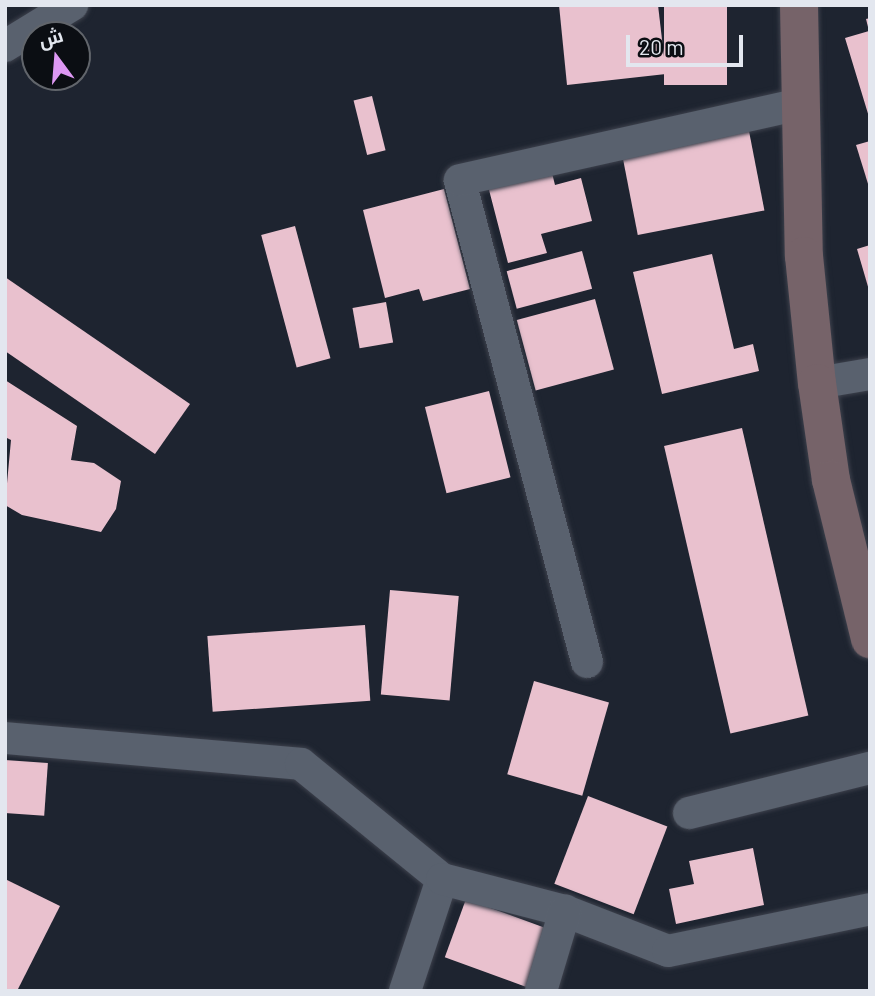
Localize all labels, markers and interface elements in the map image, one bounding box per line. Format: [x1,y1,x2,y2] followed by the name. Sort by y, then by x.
[21,21,91,91] north arrow
[630,21,747,65] scale bar
[36,23,66,52] text: ش
[639,34,684,59] text: 20 m

